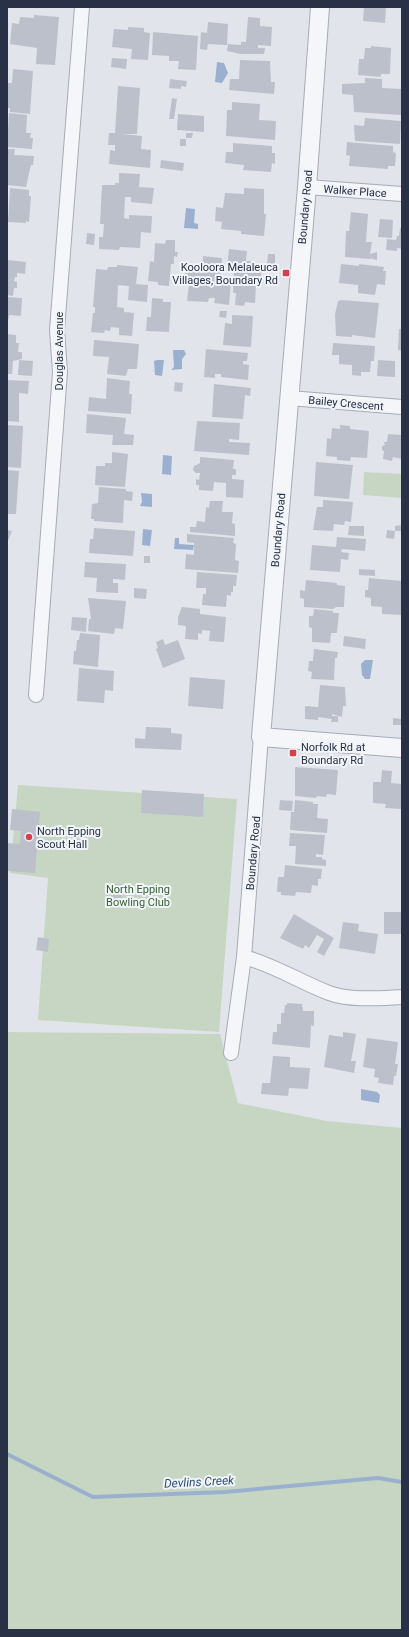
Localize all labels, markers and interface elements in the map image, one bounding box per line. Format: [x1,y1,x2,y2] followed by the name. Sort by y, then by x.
[296,169,315,245] street label: Boundary Road
[323,183,387,200] street label: Walker Place
[172,261,278,287] place label: Kooloora Melaleuca Villages, Boundary Rd
[281,268,291,278] marker: Kooloora Melaleuca Villages, Boundary Rd
[53,311,66,390] street label: Douglas Avenue
[308,394,384,413] street label: Bailey Crescent
[269,492,288,568] street label: Boundary Road
[301,741,366,767] place label: Norfolk Rd at Boundary Rd
[288,748,298,758] marker: Norfolk Rd at Boundary Rd
[244,815,263,891] street label: Boundary Road
[37,825,101,851] place label: North Epping Scout Hall
[24,832,34,842] marker: North Epping Scout Hall
[106,883,170,909] park label: North Epping Bowling Club
[164,1473,235,1491] water label: Devlins Creek

